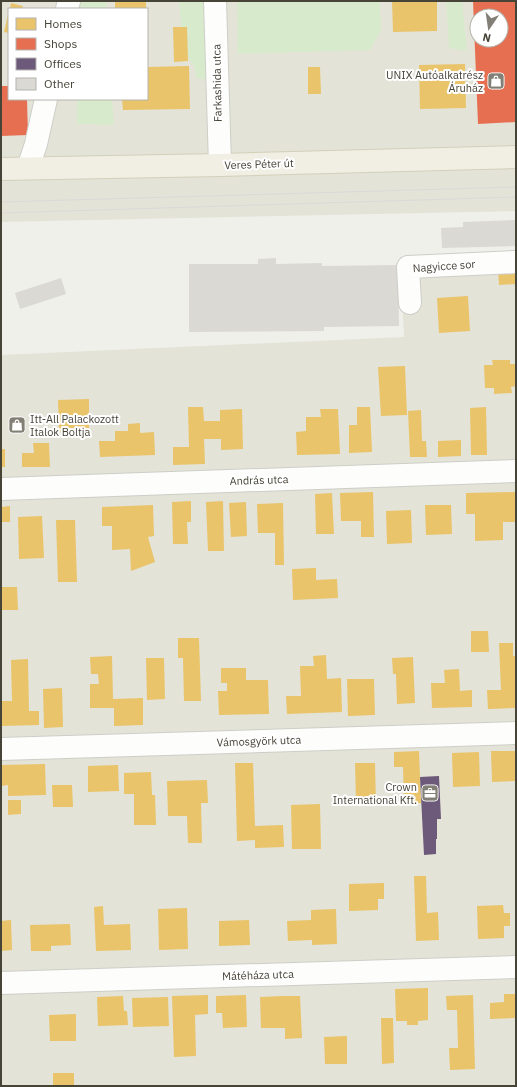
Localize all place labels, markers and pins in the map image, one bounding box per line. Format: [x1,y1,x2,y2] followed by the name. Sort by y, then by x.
[386,68,483,95] place label: UNIX Autóalkatrész Áruház
[486,71,506,91] shop icon: UNIX Autóalkatrész Áruház
[30,412,119,439] place label: Itt-All Palackozott Italok Boltja
[7,415,27,435] shop icon: Itt-All Palackozott Italok Boltja
[333,780,417,807] place label: Crown International Kft.
[420,783,440,803] office icon: Crown International Kft.

